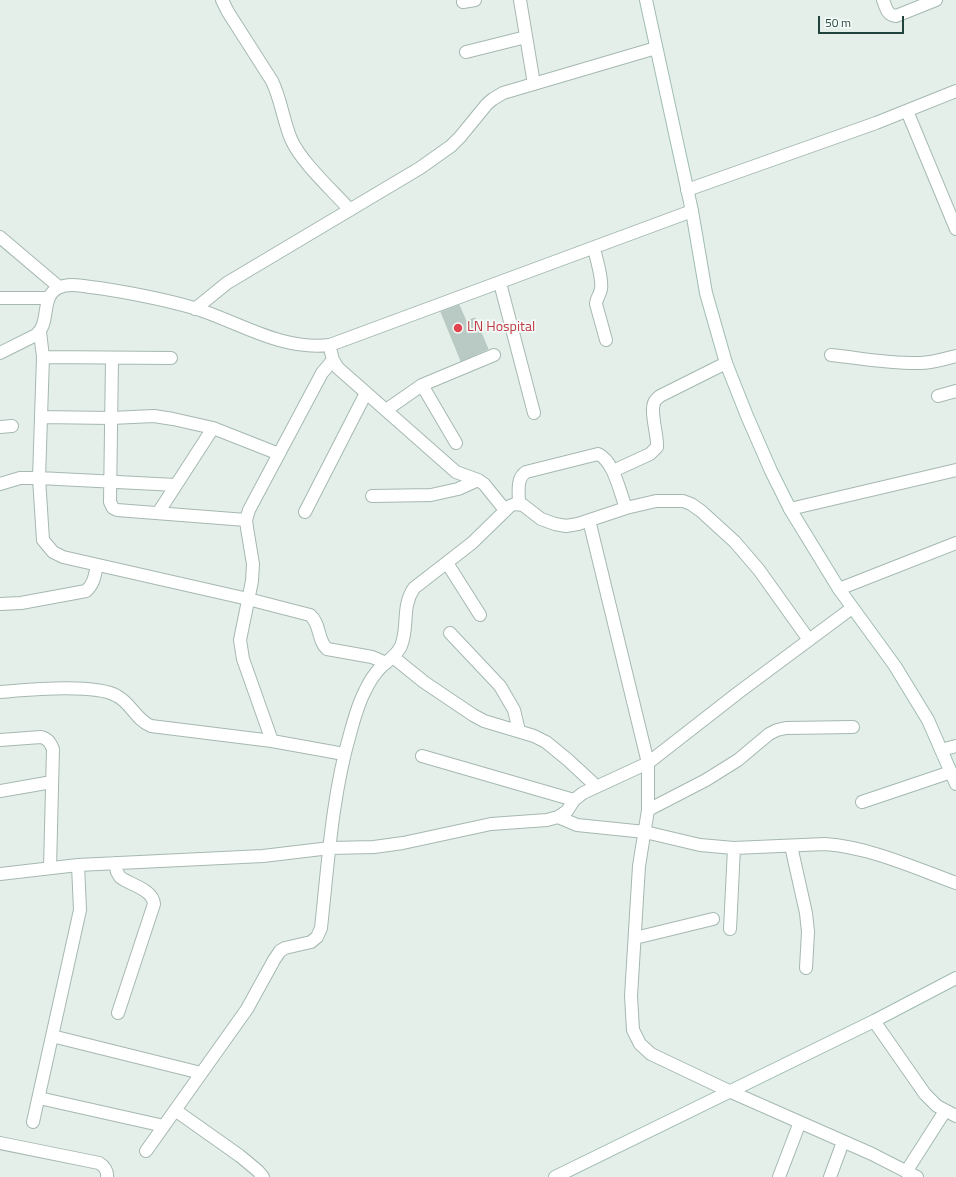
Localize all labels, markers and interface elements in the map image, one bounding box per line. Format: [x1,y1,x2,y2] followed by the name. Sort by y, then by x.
[820,8,906,34] scale bar
[825,13,851,32] text: 50 m
[467,320,535,336] place label: LN Hospital
[452,322,464,334] marker: LN Hospital

